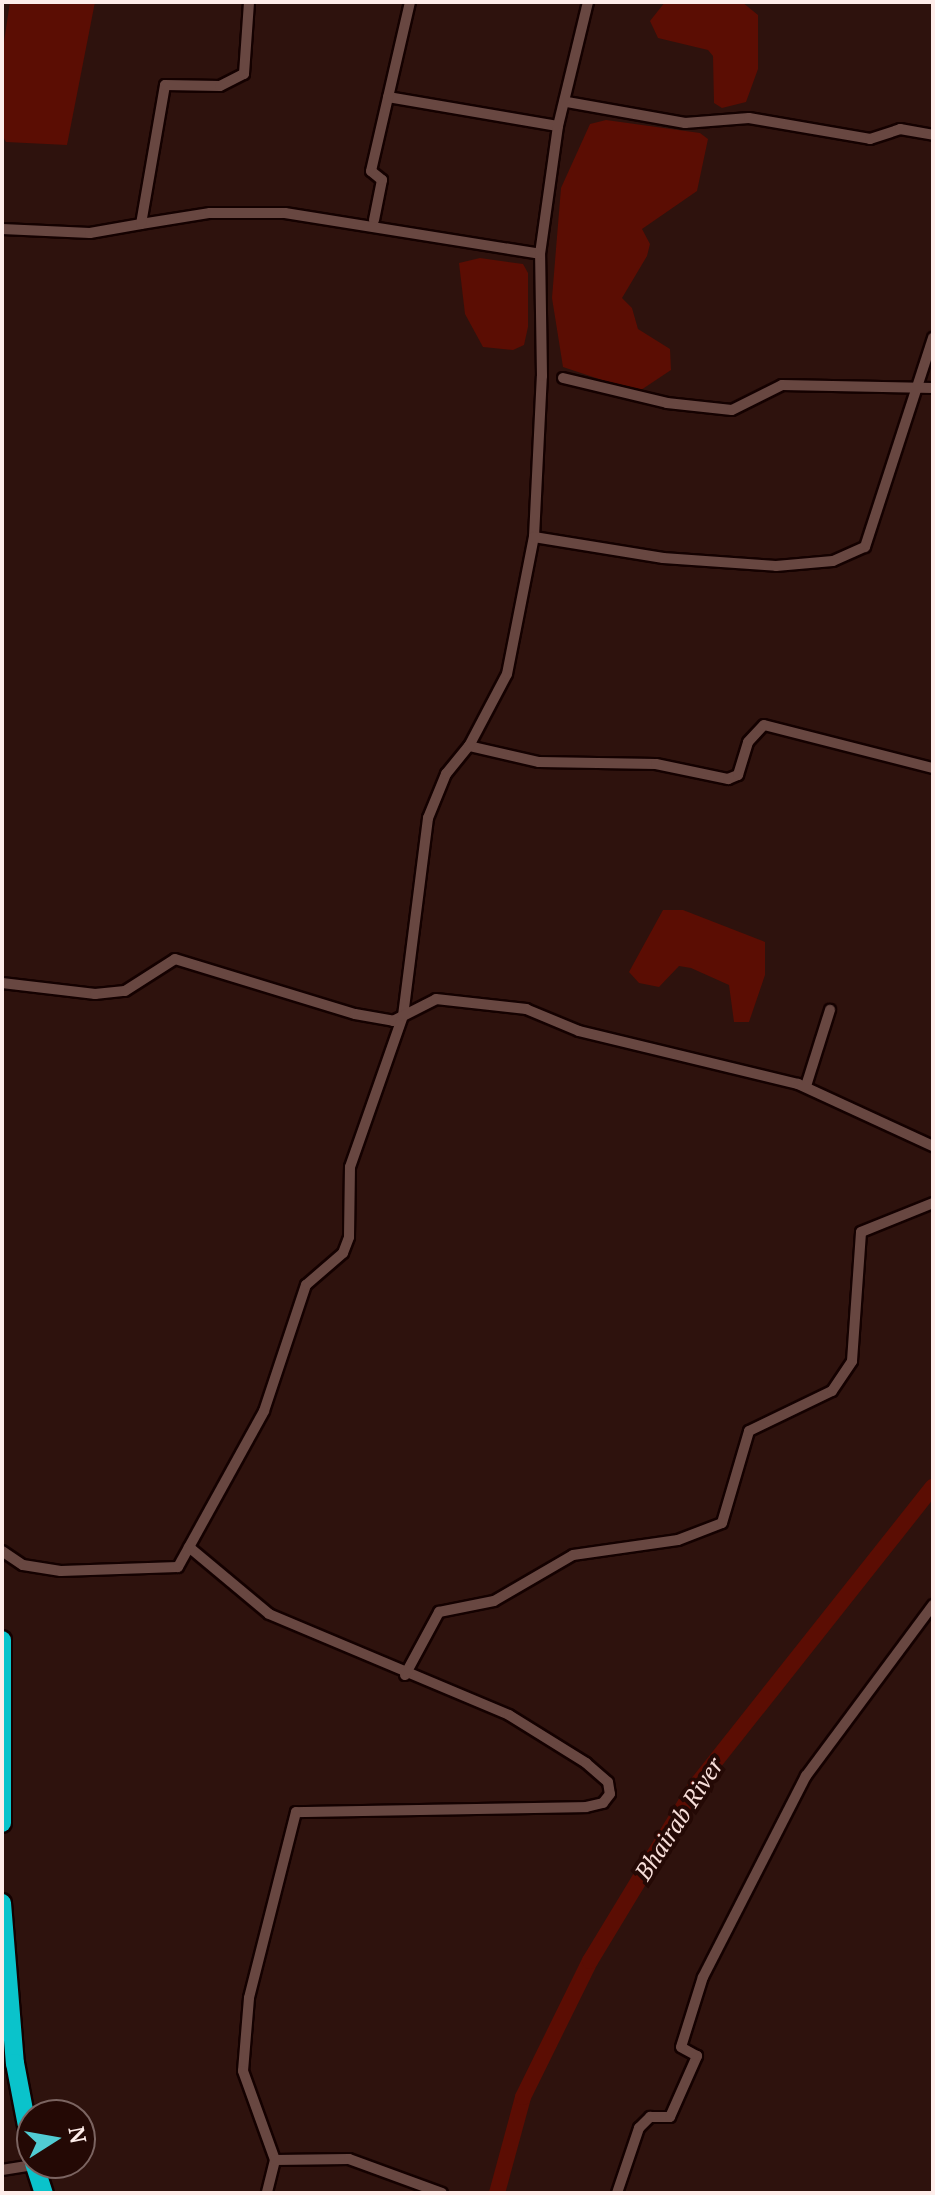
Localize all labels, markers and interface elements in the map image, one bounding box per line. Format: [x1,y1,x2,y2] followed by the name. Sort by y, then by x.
[629,1753,729,1885] water label: Bhairab River
[16,2099,96,2179] north arrow
[62,2124,94,2146] text: N

